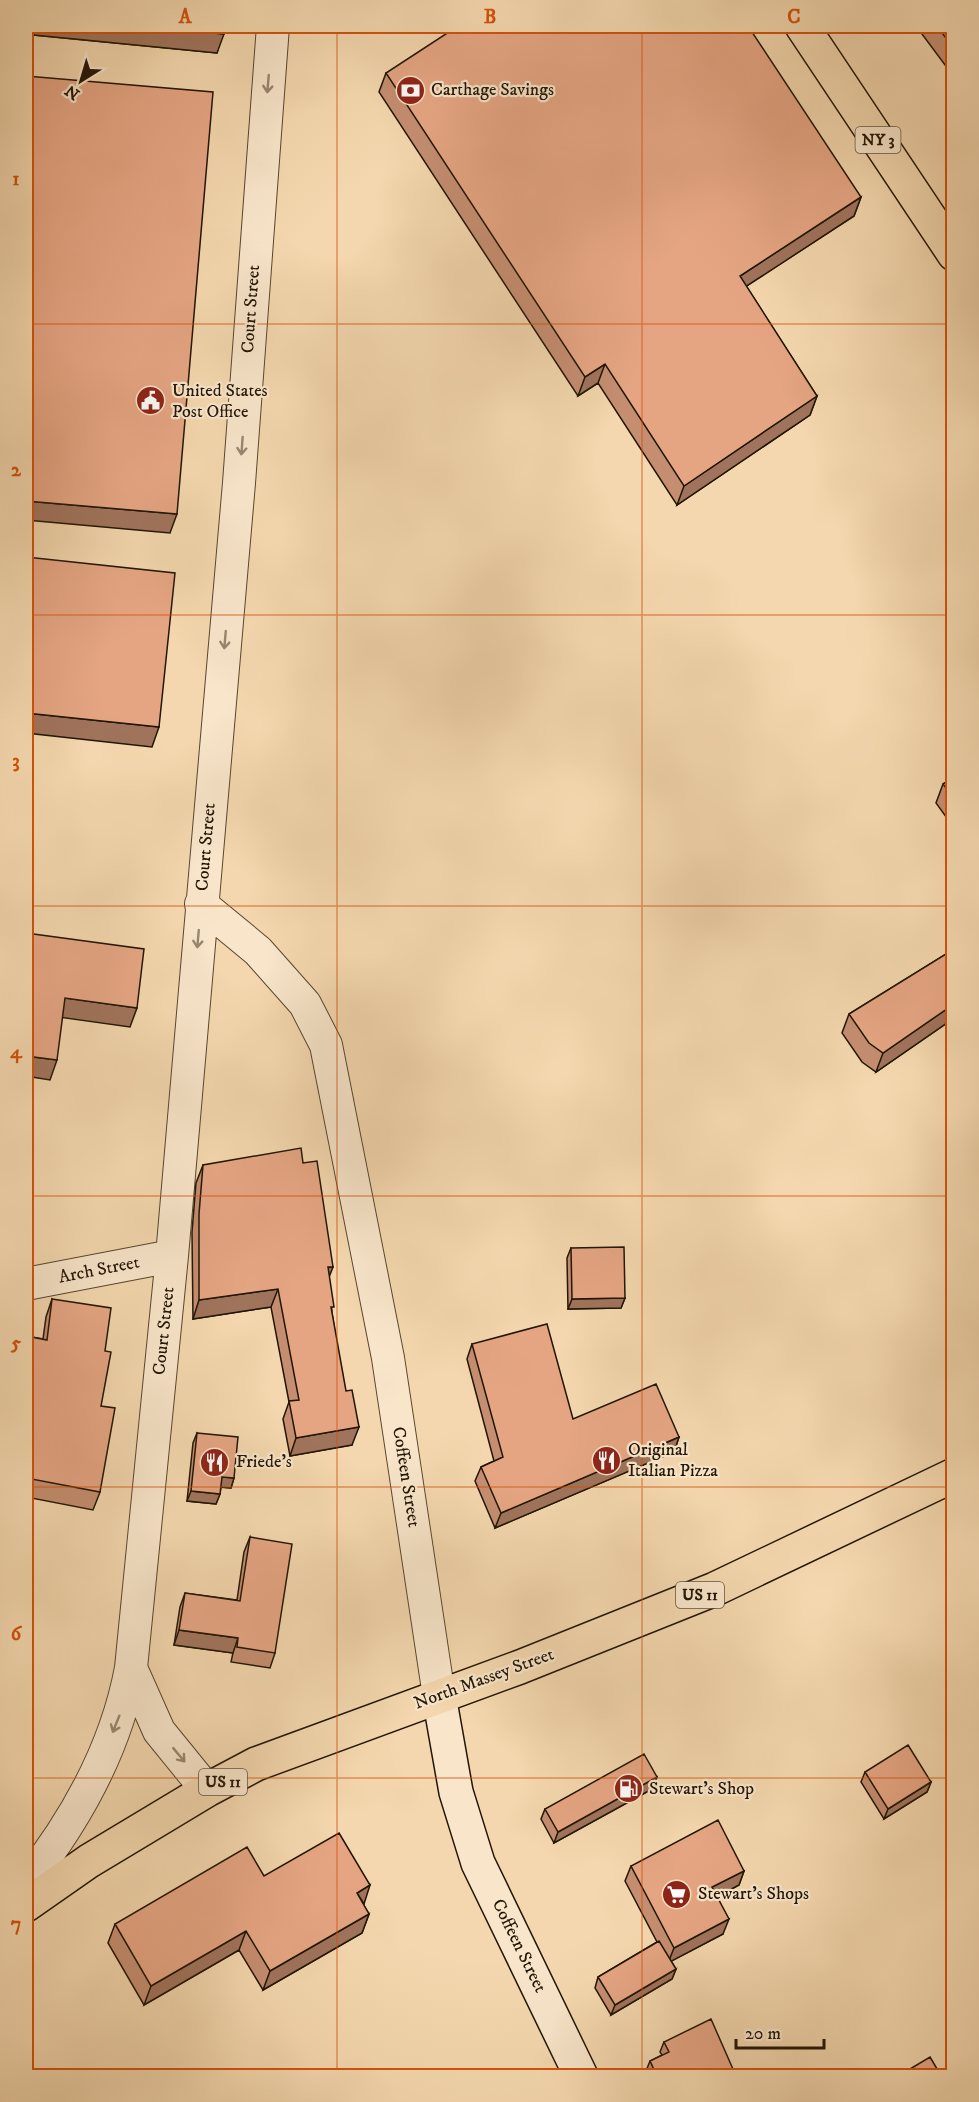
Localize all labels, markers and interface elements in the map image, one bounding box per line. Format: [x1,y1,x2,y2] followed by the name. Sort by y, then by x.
[178,5,193,30] text: A
[484,5,496,30] text: B
[787,5,801,30] text: C
[51,51,111,111] north arrow
[262,73,273,93] one-way arrow
[394,74,426,106] bank icon: Carthage Savings
[431,79,554,101] place label: Carthage Savings
[61,80,84,104] text: N
[856,127,900,153] road number: NY 3
[12,167,20,192] text: 1
[237,264,265,354] street label: Court Street
[172,380,268,423] place label: United States Post Office
[135,385,167,417] public building icon: United States Post Office
[236,435,247,455] one-way arrow
[11,458,22,483] text: 2
[219,630,230,650] one-way arrow
[12,749,20,774] text: 3
[191,802,221,892] street label: Court Street
[192,928,203,948] one-way arrow
[10,1040,23,1065] text: 4
[57,1251,141,1289] street label: Arch Street
[148,1286,180,1376] street label: Court Street
[10,1331,21,1356] text: 5
[387,1425,425,1529] street label: Coffeen Street
[628,1439,718,1482] place label: Original Italian Pizza
[591,1444,623,1476] restaurant icon: Original Italian Pizza
[199,1446,231,1478] restaurant icon: Friede's
[236,1451,292,1473] place label: Friede's
[676,1582,724,1608] road number: US 11
[11,1622,23,1647] text: 6
[411,1643,557,1715] street label: North Massey Street
[110,1715,121,1733] one-way arrow
[172,1747,186,1762] one-way arrow
[199,1769,247,1795] road number: US 11
[612,1773,644,1805] fuel station icon: Stewart's Shop
[649,1778,754,1800] place label: Stewart's Shop
[661,1878,693,1910] supermarket icon: Stewart's Shops
[698,1883,809,1905] place label: Stewart's Shops
[487,1896,551,1997] street label: Coffeen Street
[11,1912,21,1937] text: 7
[736,2012,824,2050] scale bar
[745,2023,781,2045] text: 20 m

